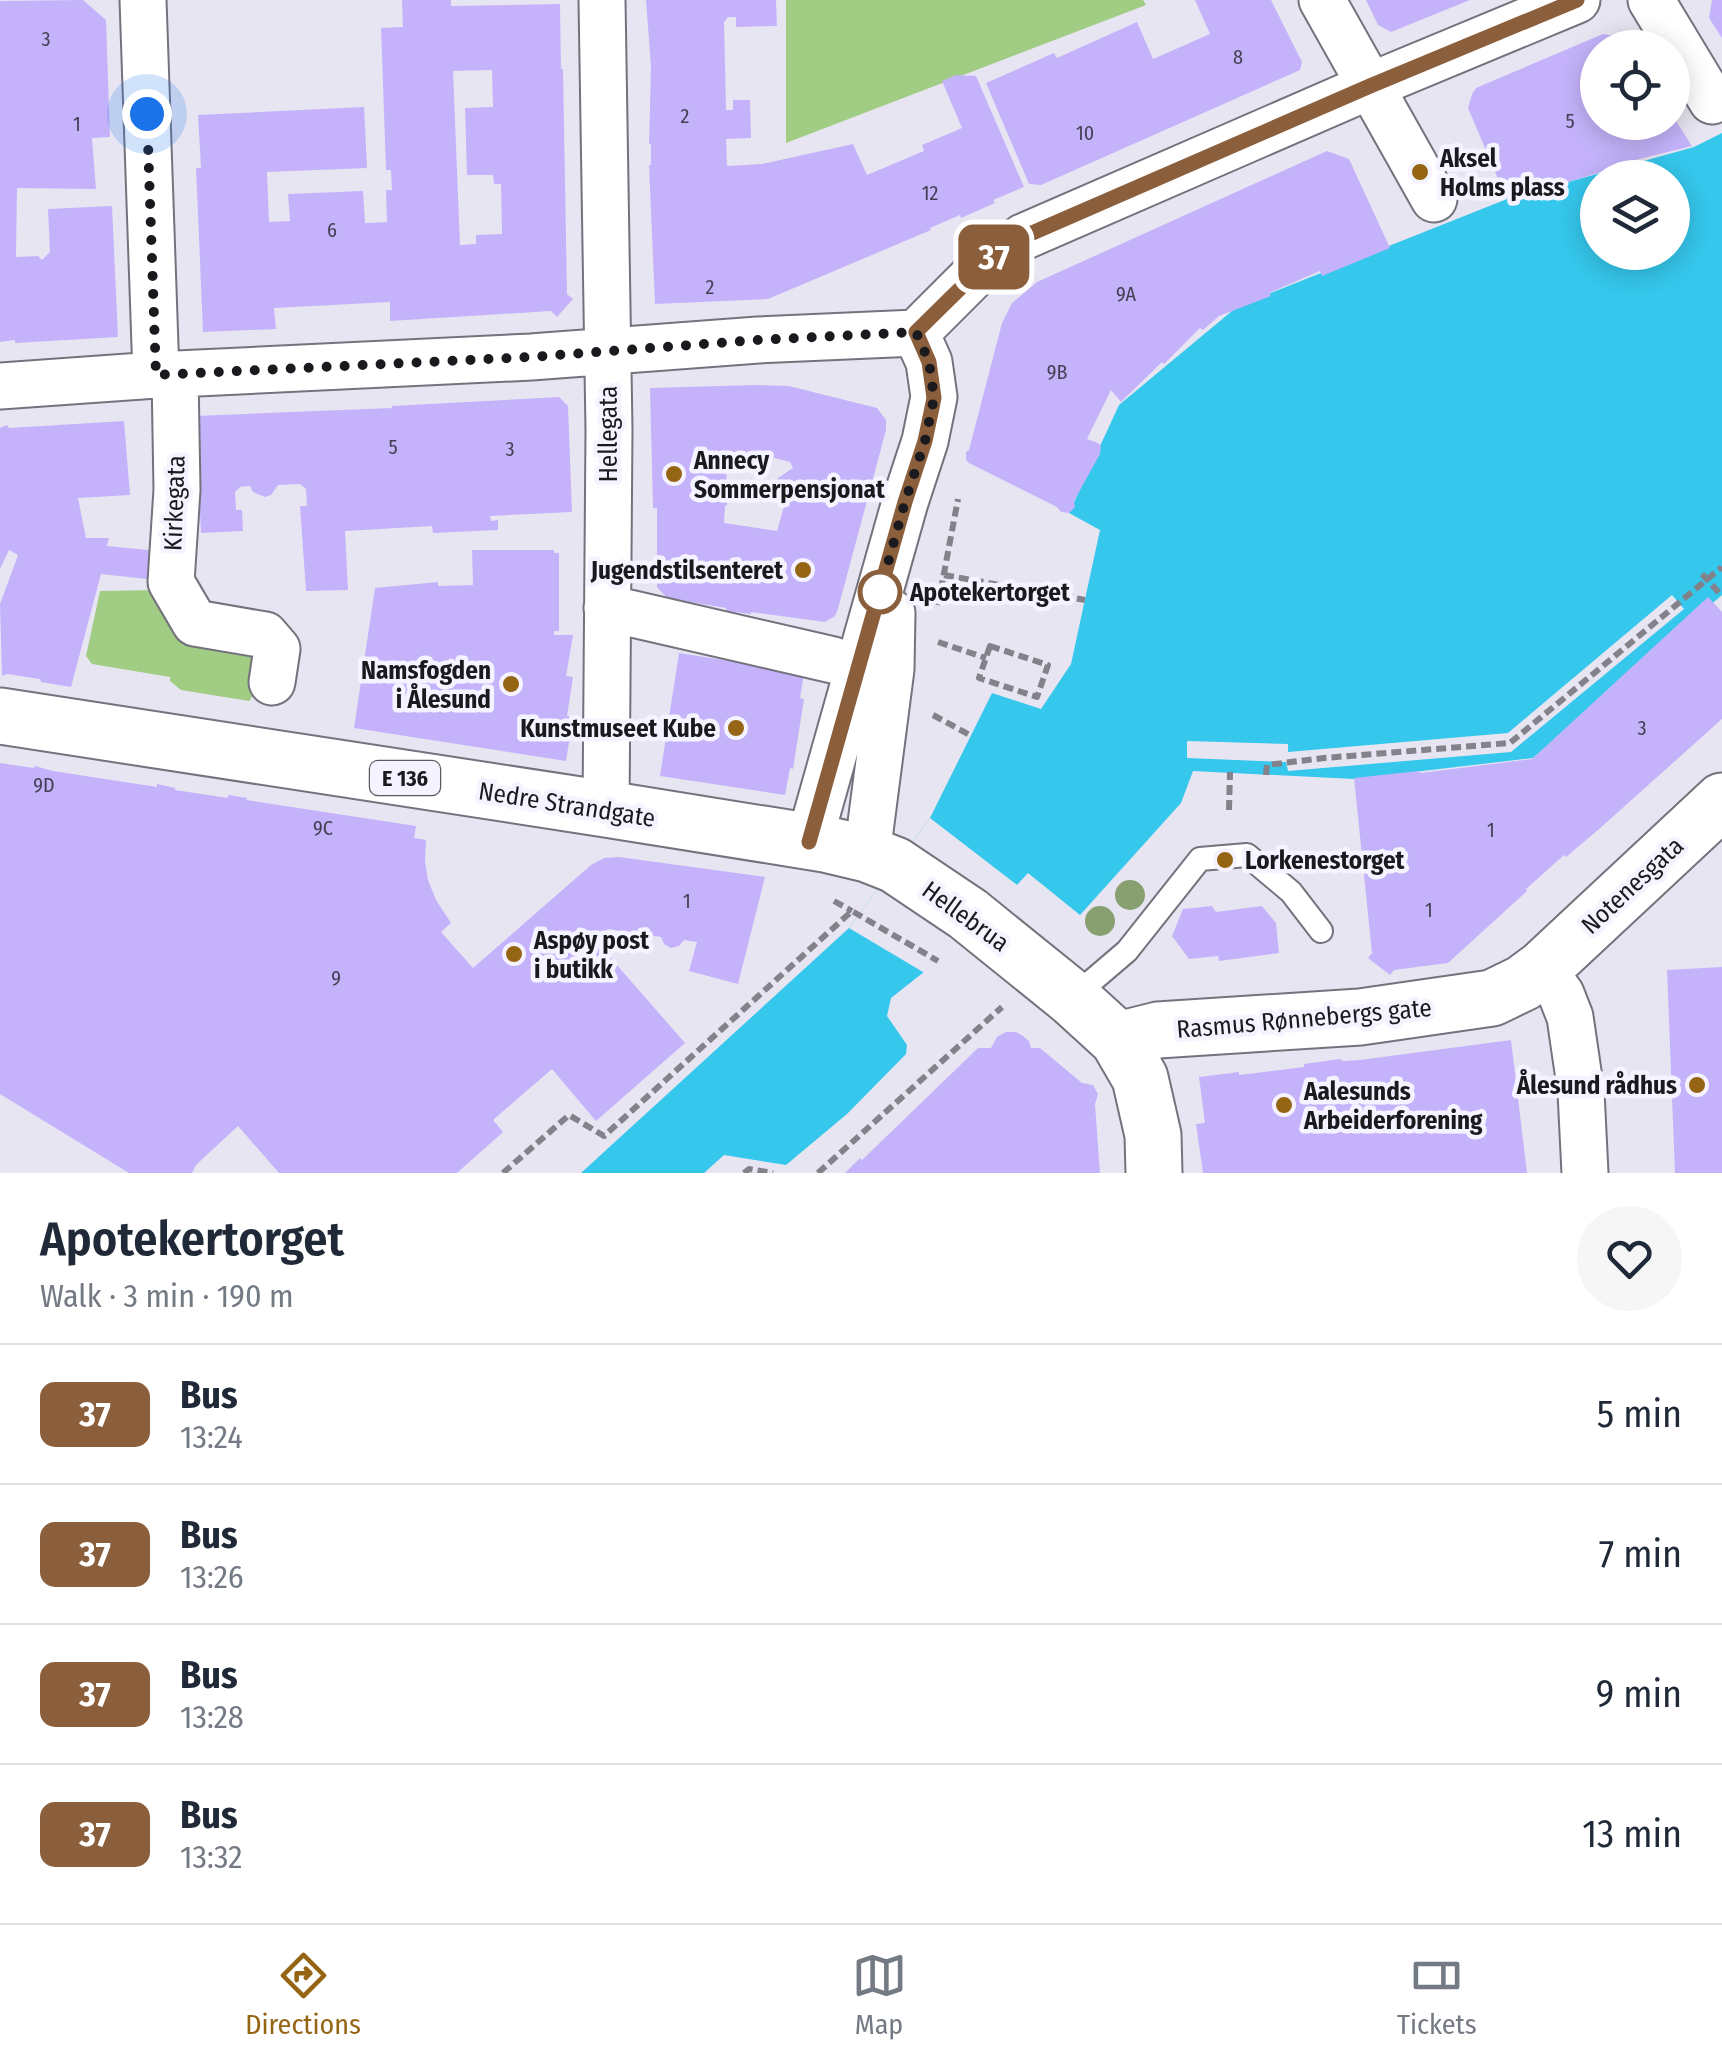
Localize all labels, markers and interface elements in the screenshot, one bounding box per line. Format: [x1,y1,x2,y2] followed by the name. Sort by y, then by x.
[41,27,51,51] house number: 3
[1580,30,1690,270] map controls
[1580,30,1690,140] button: locate
[1233,45,1243,69] house number: 8
[122,89,172,139] your location
[681,104,690,128] house number: 2
[1565,109,1575,133] house number: 5
[73,112,81,136] house number: 1
[1076,121,1094,145] house number: 10
[1439,144,1565,203] place label: Aksel Holms plass
[1580,160,1690,270] button: layers
[1409,161,1431,183] marker: Aksel Holms plass
[922,181,938,205] house number: 12
[327,218,337,242] house number: 6
[949,224,1039,290] line badge: 37
[978,236,1010,278] text: 37
[706,275,715,299] house number: 2
[1116,282,1136,306] house number: 9A
[1047,360,1067,384] house number: 9B
[594,386,624,482] street label: Hellegata
[388,435,398,459] house number: 5
[505,437,515,461] house number: 3
[693,446,886,505] place label: Annecy Sommerpensjonat
[158,455,192,551] street label: Kirkegata
[663,463,685,485] marker: Annecy Sommerpensjonat
[590,556,784,586] place label: Jugendstilsenteret
[792,559,814,581] marker: Jugendstilsenteret
[859,571,901,613] marker: Apotekertorget
[909,578,1071,608] place label: Apotekertorget
[361,656,491,715] place label: Namsfogden i Ålesund
[500,673,522,695] marker: Namsfogden i Ålesund
[520,714,716,744] place label: Kunstmuseet Kube
[1637,716,1647,740] house number: 3
[725,717,747,739] marker: Kunstmuseet Kube
[370,761,440,795] road number: E 136
[33,773,55,797] house number: 9D
[476,776,657,834] street label: Nedre Strandgate
[313,816,333,840] house number: 9C
[1487,818,1495,842] house number: 1
[1575,831,1690,941] street label: Notenesgata
[1245,846,1406,876] place label: Lorkenestorget
[1214,849,1236,871] marker: Lorkenestorget
[916,875,1015,958] street label: Hellebrua
[683,889,691,913] house number: 1
[1425,898,1433,922] house number: 1
[533,926,650,985] place label: Aspøy post i butikk
[503,943,525,965] marker: Aspøy post i butikk
[331,966,341,990] house number: 9
[1175,993,1433,1045] street label: Rasmus Rønnebergs gate
[1516,1069,1677,1101] place label: Ålesund rådhus
[1686,1074,1708,1096] marker: Ålesund rådhus
[1303,1077,1483,1136] place label: Aalesunds Arbeiderforening
[1273,1094,1295,1116] marker: Aalesunds Arbeiderforening
[1577,1206,1682,1311] button: heart
[40,1210,344,1268] text: Apotekertorget
[40,1277,294,1315] text: Walk · 3 min · 190 m
[180,1372,238,1418] text: Bus
[1597,1391,1682,1437] text: 5 min
[79,1393,111,1435] text: 37
[180,1418,243,1456] text: 13:24
[180,1512,238,1558] text: Bus
[1599,1531,1682,1577] text: 7 min
[79,1533,111,1575] text: 37
[180,1558,244,1596] text: 13:26
[180,1652,238,1698] text: Bus
[1596,1671,1682,1717] text: 9 min
[79,1673,111,1715] text: 37
[180,1698,244,1736] text: 13:28
[180,1792,238,1838] text: Bus
[1582,1811,1682,1857] text: 13 min
[79,1813,111,1855] text: 37
[180,1838,242,1876] text: 13:32
[245,1948,361,2041] tab: Directions
[852,1948,907,2041] tab: Map
[1397,1948,1477,2041] tab: Tickets

